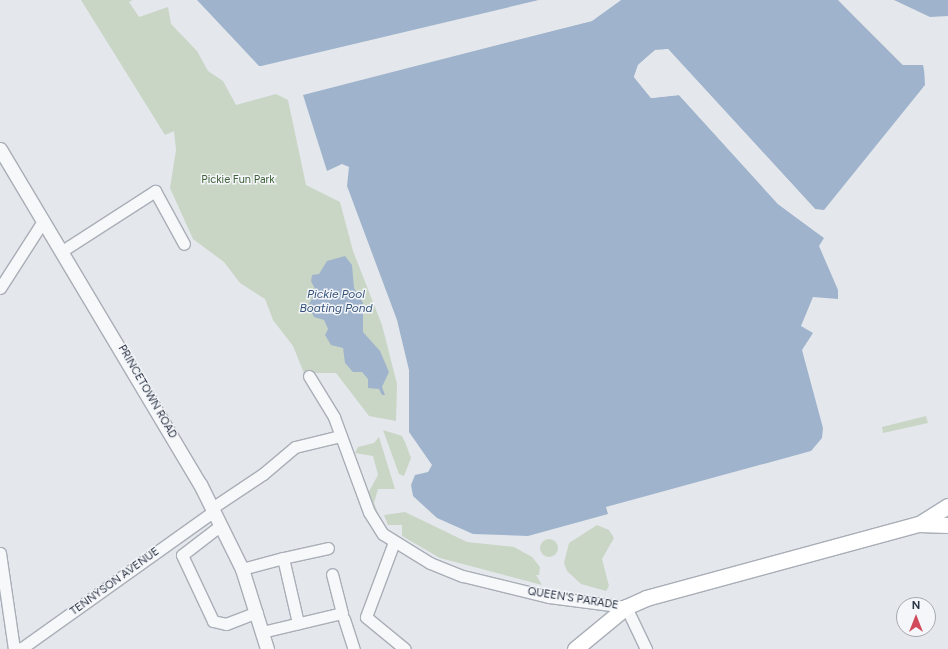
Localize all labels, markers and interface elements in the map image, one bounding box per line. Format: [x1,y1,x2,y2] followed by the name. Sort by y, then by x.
[201,173,275,187] park label: Pickie Fun Park
[299,288,373,316] water label: Pickie Pool Boating Pond
[115,343,179,441] street label: PRINCETOWN ROAD
[68,545,162,619] street label: TENNYSON AVENUE
[527,585,619,613] street label: QUEEN'S PARADE
[896,597,936,637] north arrow
[912,599,920,612] text: N

